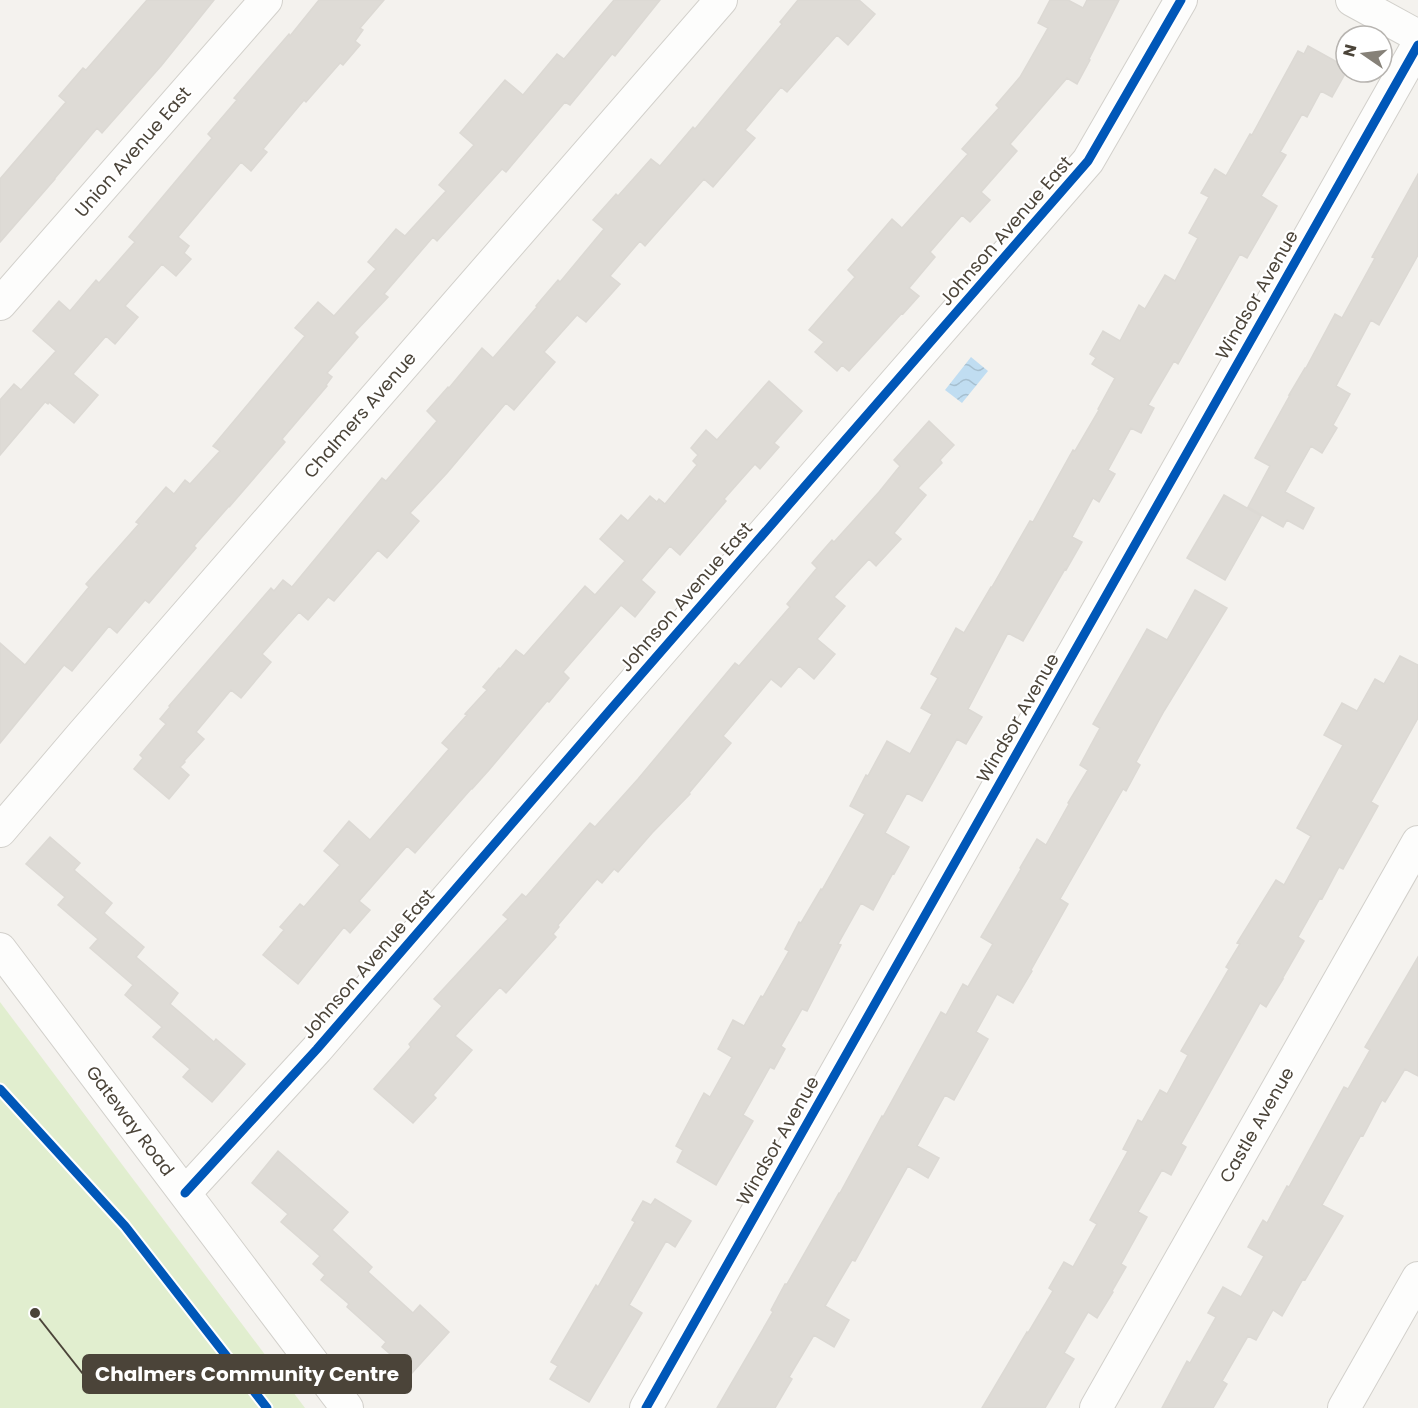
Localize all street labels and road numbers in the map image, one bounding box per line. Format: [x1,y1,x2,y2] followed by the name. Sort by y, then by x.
[69,81,196,222] street label: Union Avenue East
[934,150,1078,311] street label: Johnson Avenue East
[1209,225,1304,364] street label: Windsor Avenue
[298,346,422,483] street label: Chalmers Avenue
[614,516,758,677] street label: Johnson Avenue East
[970,648,1065,787] street label: Windsor Avenue
[296,883,440,1044] street label: Johnson Avenue East
[81,1060,180,1181] street label: Gateway Road
[1213,1062,1300,1187] street label: Castle Avenue
[730,1071,825,1210] street label: Windsor Avenue

